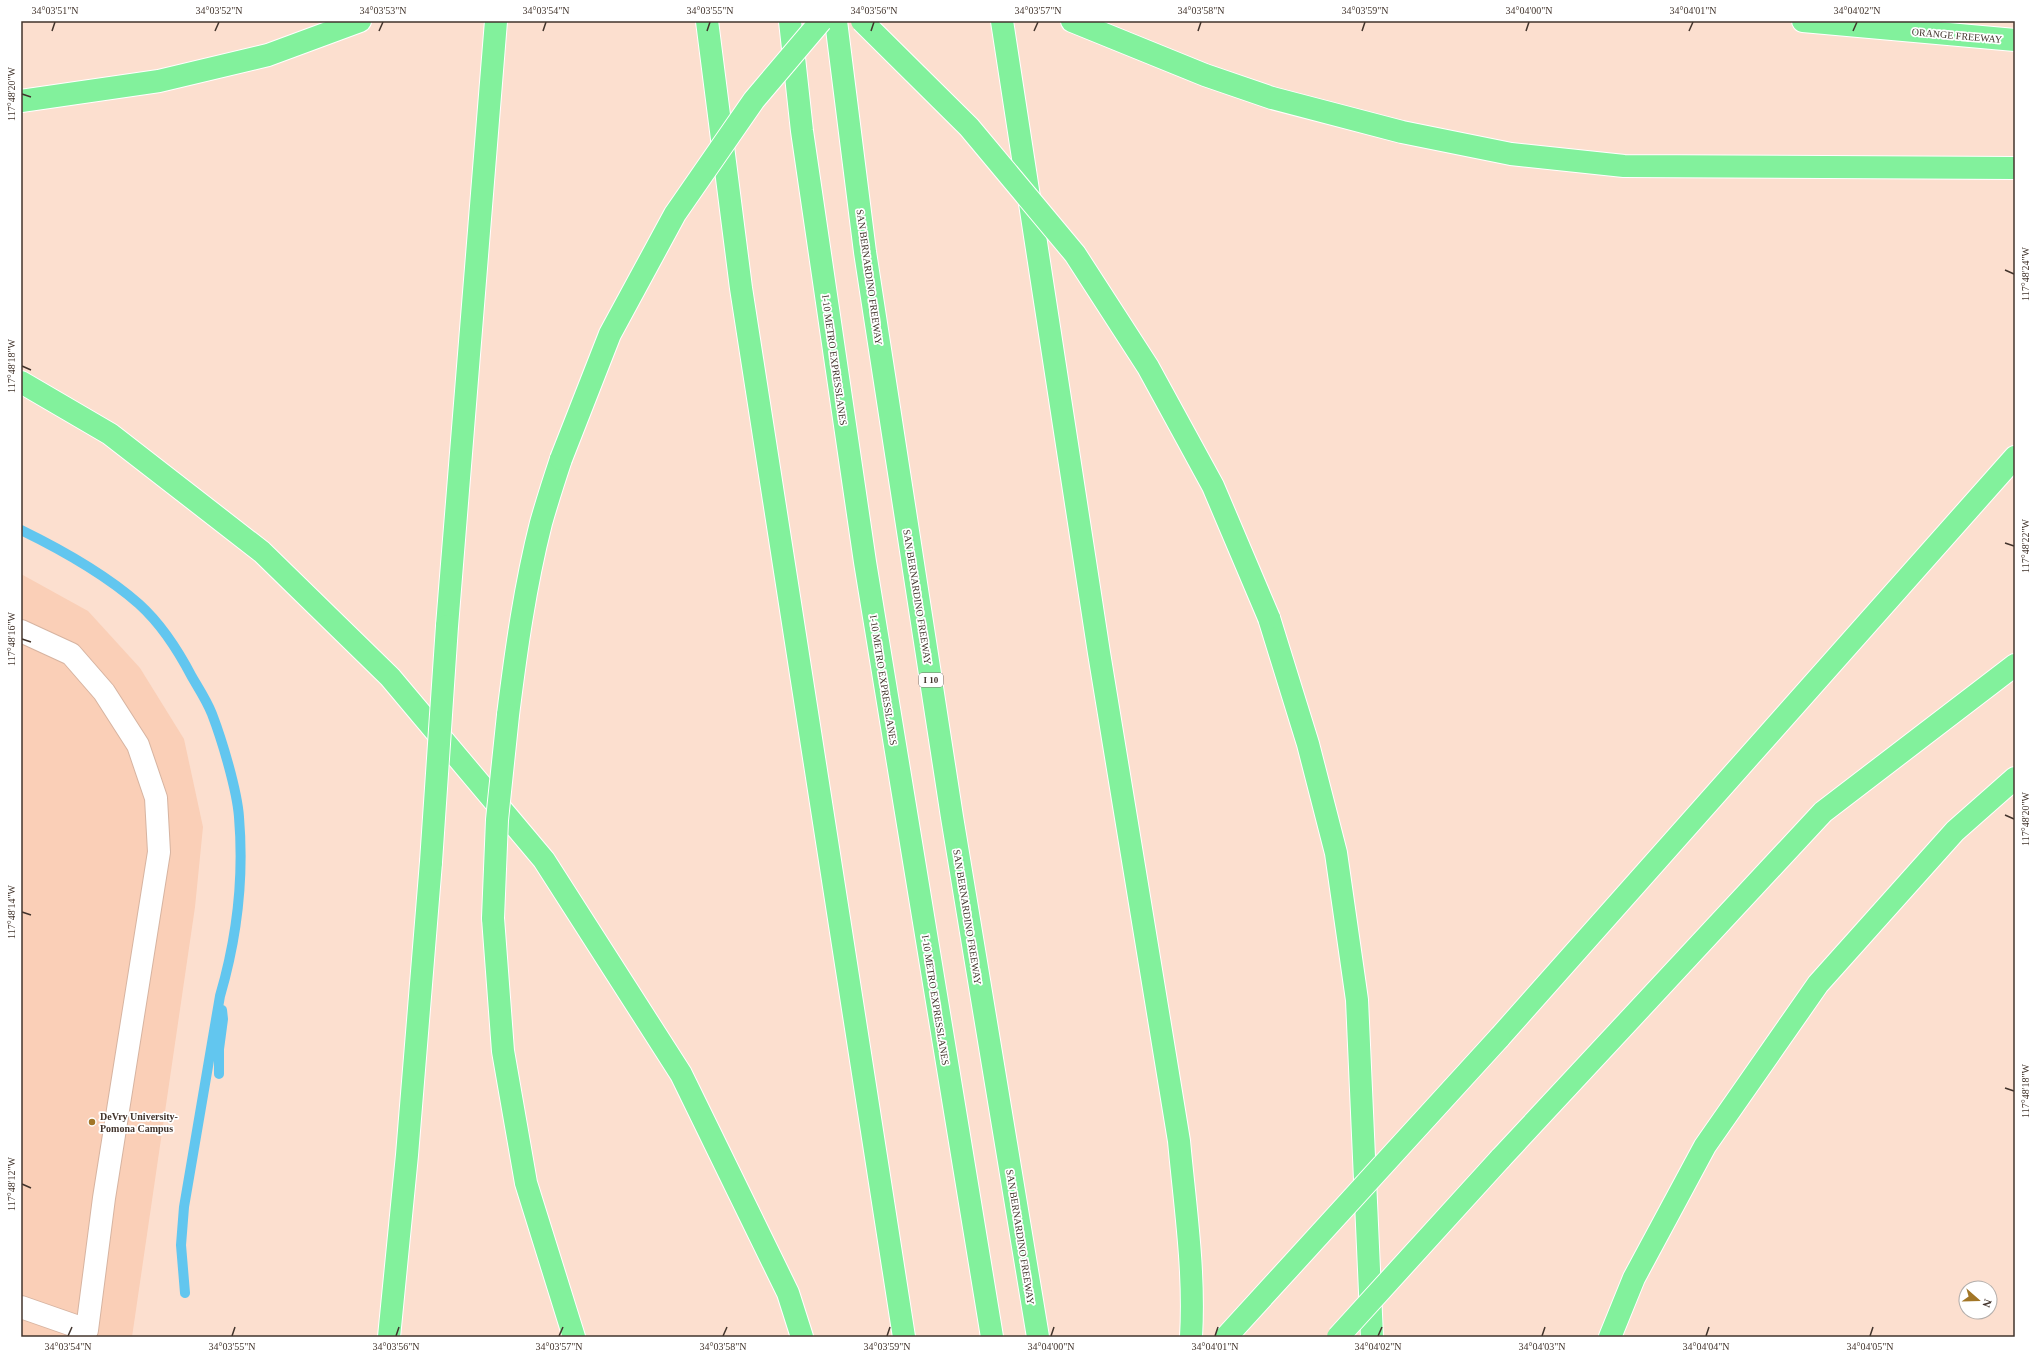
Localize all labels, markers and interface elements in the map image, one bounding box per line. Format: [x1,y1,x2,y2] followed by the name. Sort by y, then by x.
[31,5,79,16] text: 34°03'51"N
[195,5,243,16] text: 34°03'52"N
[359,5,407,16] text: 34°03'53"N
[522,5,570,16] text: 34°03'54"N
[686,5,734,16] text: 34°03'55"N
[850,5,898,16] text: 34°03'56"N
[1014,5,1062,16] text: 34°03'57"N
[1177,5,1225,16] text: 34°03'58"N
[1341,5,1389,16] text: 34°03'59"N
[1505,5,1553,16] text: 34°04'00"N
[1669,5,1717,16] text: 34°04'01"N
[1833,5,1881,16] text: 34°04'02"N
[1911,26,2002,45] street label: ORANGE FREEWAY
[6,66,17,121] text: 117°48'20"W
[855,209,884,346] street label: SAN BERNARDINO FREEWAY
[2020,246,2031,301] text: 117°48'24"W
[820,294,849,426] street label: I-10 METRO EXPRESSLANES
[6,338,17,393] text: 117°48'18"W
[2020,518,2031,573] text: 117°48'22"W
[901,529,934,666] street label: SAN BERNARDINO FREEWAY
[6,611,17,666] text: 117°48'16"W
[868,614,899,746] street label: I-10 METRO EXPRESSLANES
[919,673,943,687] road number: I 10
[2020,791,2031,846] text: 117°48'20"W
[951,849,984,986] street label: SAN BERNARDINO FREEWAY
[6,884,17,939] text: 117°48'14"W
[920,934,951,1066] street label: I-10 METRO EXPRESSLANES
[2020,1063,2031,1118] text: 117°48'18"W
[100,1111,178,1134] place label: DeVry University- Pomona Campus
[87,1117,97,1127] marker: DeVry University- Pomona Campus
[6,1156,17,1211] text: 117°48'12"W
[1004,1169,1037,1306] street label: SAN BERNARDINO FREEWAY
[1958,1280,1998,1320] north arrow
[1980,1298,1994,1309] text: N
[44,1341,92,1352] text: 34°03'54"N
[208,1341,256,1352] text: 34°03'55"N
[372,1341,420,1352] text: 34°03'56"N
[535,1341,583,1352] text: 34°03'57"N
[699,1341,747,1352] text: 34°03'58"N
[863,1341,911,1352] text: 34°03'59"N
[1027,1341,1075,1352] text: 34°04'00"N
[1191,1341,1239,1352] text: 34°04'01"N
[1354,1341,1402,1352] text: 34°04'02"N
[1518,1341,1566,1352] text: 34°04'03"N
[1682,1341,1730,1352] text: 34°04'04"N
[1846,1341,1894,1352] text: 34°04'05"N

